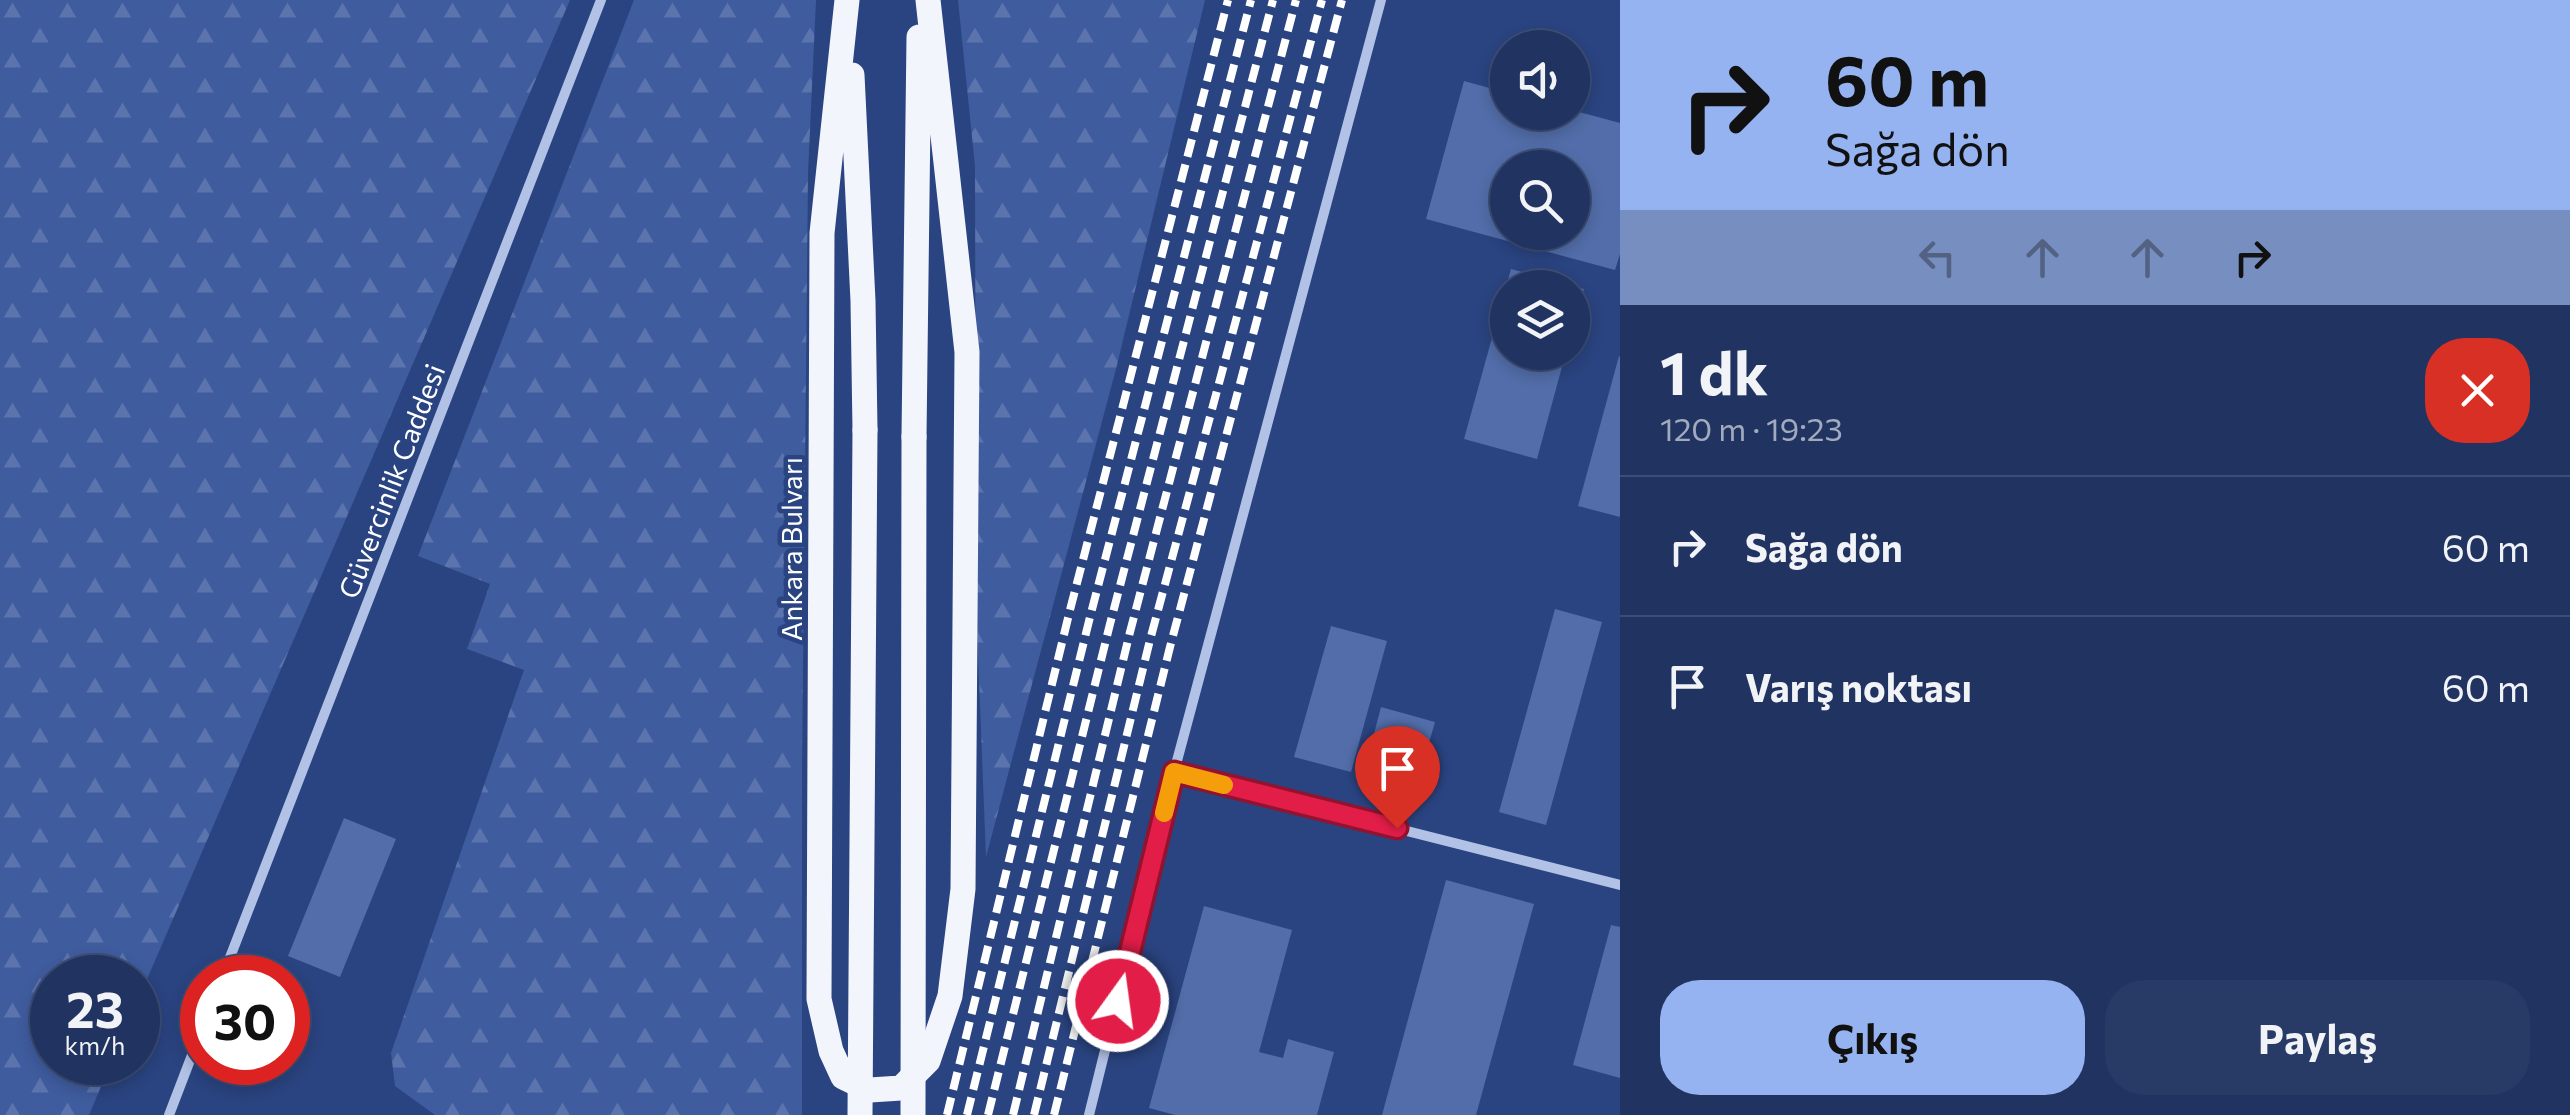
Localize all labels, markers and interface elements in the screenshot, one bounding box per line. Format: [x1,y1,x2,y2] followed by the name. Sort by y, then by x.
[1490,30,1590,370] map controls
[1490,30,1590,130] button: sound
[1825,35,1989,120] text: 60 m
[1660,40,1790,170] icon: right
[1825,120,2010,175] text: Sağa dön
[1490,150,1590,250] button: search
[1910,230,1965,285] icon: left
[2015,230,2070,285] icon: ahead
[2120,230,2175,285] icon: ahead
[2225,230,2280,285] icon: right
[1490,270,1590,370] button: layers
[1660,334,1768,407] text: 1 dk
[2425,338,2530,443] button: close
[331,359,451,603] street label: Güvercinlik Caddesi
[1660,408,1843,448] text: 120 m · 19:23
[774,457,808,641] street label: Ankara Bulvarı
[1660,519,1715,574] icon: right
[1745,523,1903,570] text: Sağa dön
[2442,523,2530,570] text: 60 m
[1660,659,1715,714] icon: arrive
[1745,663,1972,710] text: Varış noktası
[2442,663,2530,710] text: 60 m
[1355,726,1440,829] pin
[1370,741,1425,796] icon: arrive
[1066,949,1170,1053] position arrow
[180,955,310,1085] speed limit sign: 30
[66,977,124,1038] text: 23
[1660,980,2085,1095] button: Çıkış
[2105,980,2530,1095] button: Paylaş
[65,1030,125,1060] text: km/h

